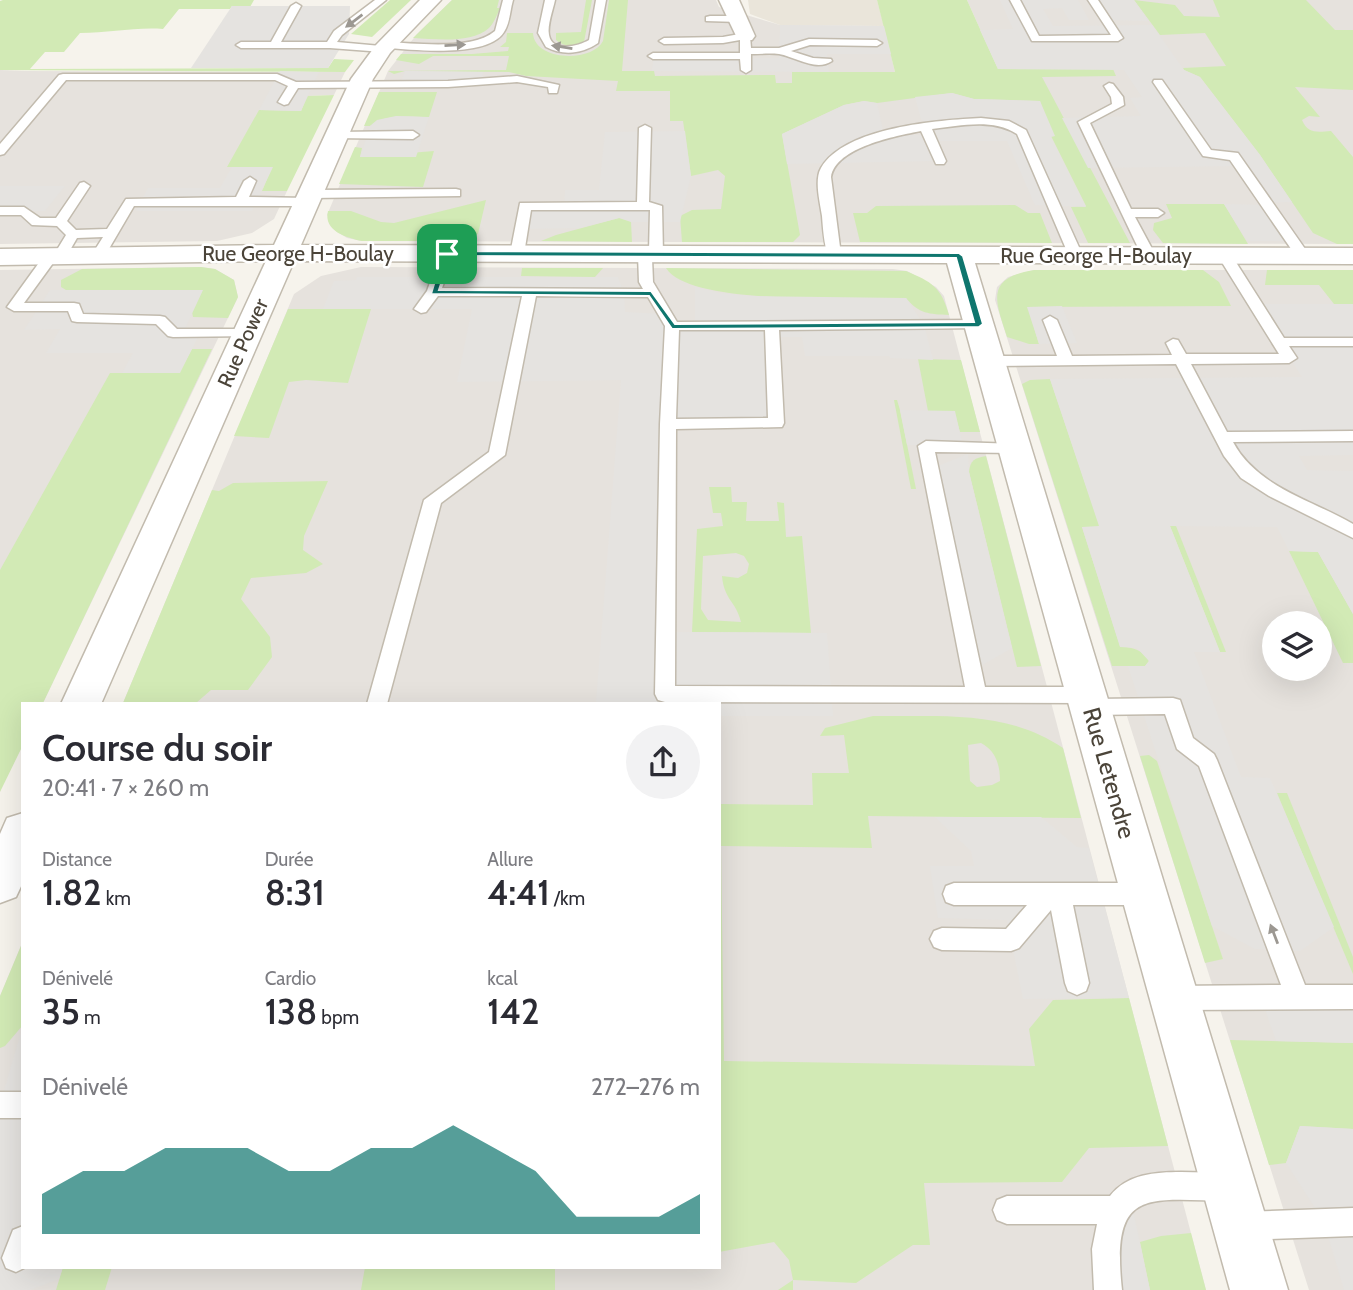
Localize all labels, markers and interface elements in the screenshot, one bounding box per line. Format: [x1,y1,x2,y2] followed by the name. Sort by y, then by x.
[345,14,363,29] one-way arrow
[444,40,466,51] one-way arrow
[551,42,573,53] one-way arrow
[417,224,477,284] pin
[428,235,466,273] icon: arrive
[202,241,394,266] street label: Rue George H-Boulay
[1000,243,1192,268] street label: Rue George H-Boulay
[212,294,273,391] street label: Rue Power
[1262,611,1332,681] map controls
[1262,611,1332,681] button: layers
[1077,704,1142,842] street label: Rue Letendre
[42,724,272,771] text: Course du soir
[626,725,700,799] button: share
[42,774,209,802] text: 20:41 · 7 × 260 m
[42,848,112,871] text: Distance
[265,848,314,871] text: Durée
[487,848,533,871] text: Allure
[42,871,102,914] text: 1.82
[265,871,325,914] text: 8:31
[487,871,550,914] text: 4:41
[102,887,131,910] text: km
[550,887,585,910] text: /km
[1268,923,1279,944] one-way arrow
[42,967,113,990] text: Dénivelé
[265,967,316,990] text: Cardio
[487,967,518,990] text: kcal
[42,990,80,1033] text: 35
[265,990,317,1033] text: 138
[487,990,539,1033] text: 142
[80,1006,101,1029] text: m
[317,1006,359,1029] text: bpm
[42,1073,128,1101] text: Dénivelé
[591,1073,700,1101] text: 272–276 m

